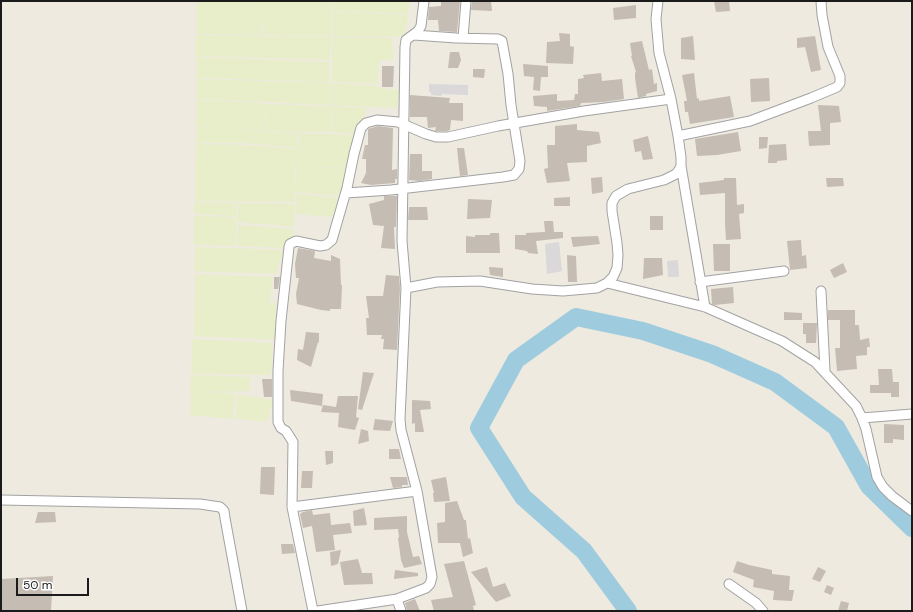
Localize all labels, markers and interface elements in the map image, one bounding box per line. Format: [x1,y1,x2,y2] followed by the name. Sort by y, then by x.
[18,570,91,596] scale bar
[23,577,52,593] text: 50 m

